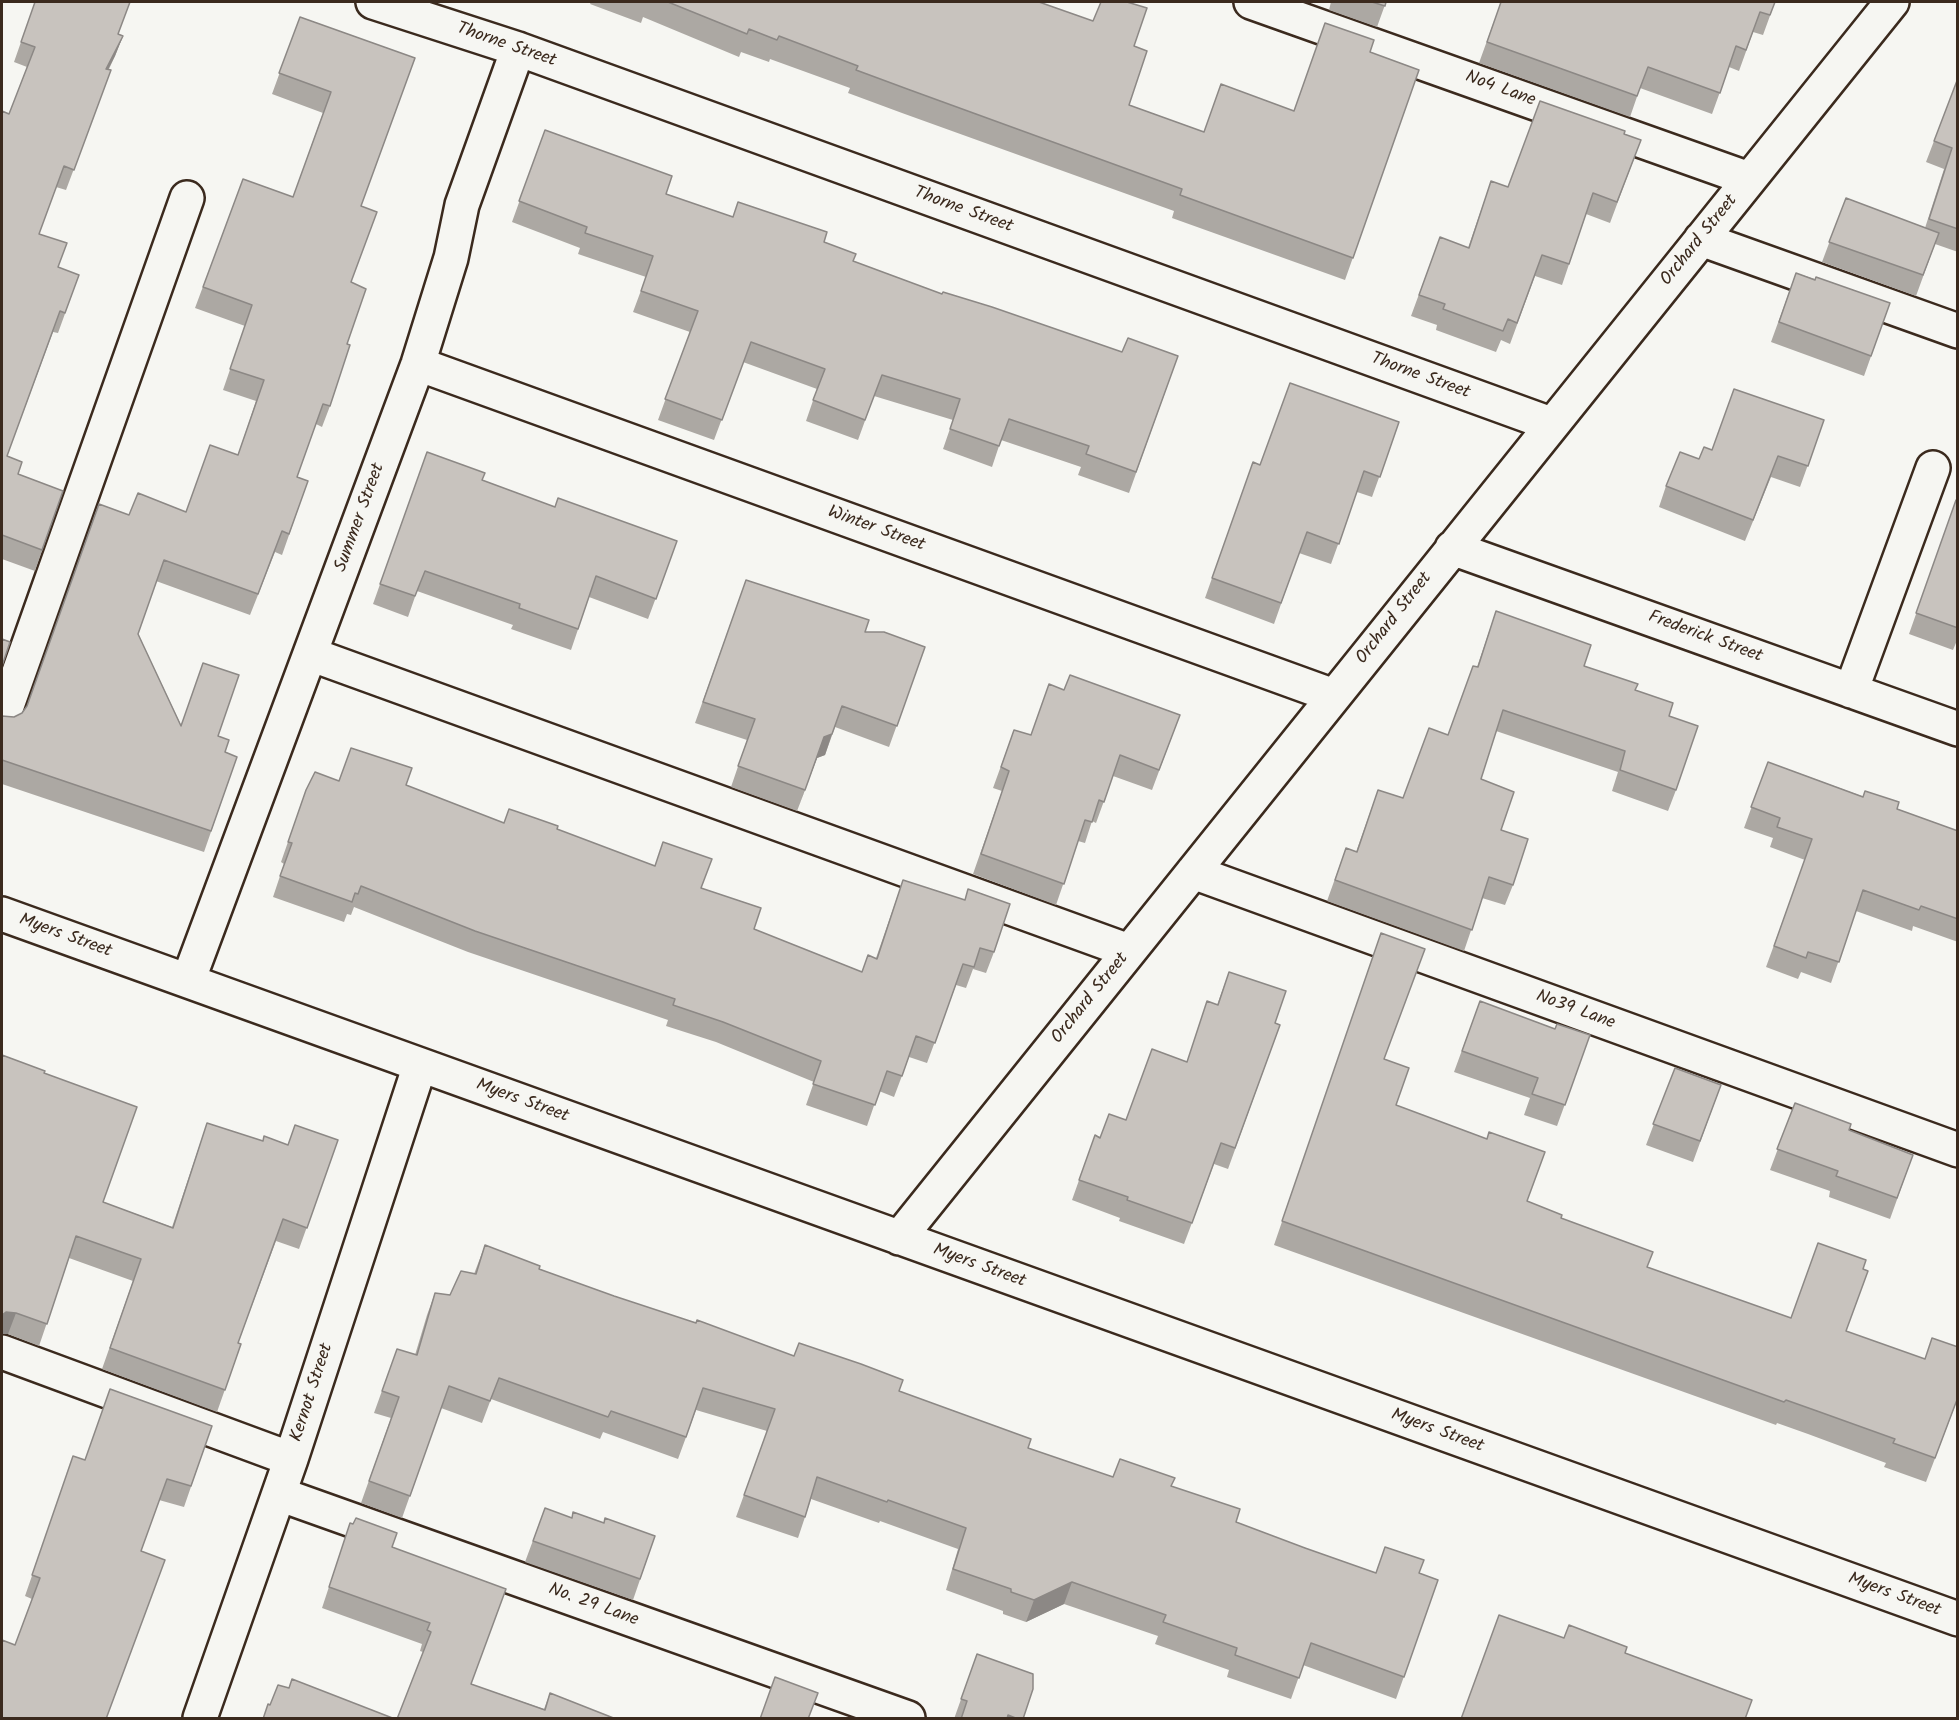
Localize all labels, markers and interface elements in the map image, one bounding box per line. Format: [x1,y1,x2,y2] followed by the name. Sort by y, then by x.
[453,19,559,73] street label: Thorne Street
[1462,67,1538,113] street label: No4 Lane
[910,183,1016,239] street label: Thorne Street
[1657,191,1743,291] street label: Orchard Street
[1367,349,1473,405] street label: Thorne Street
[331,461,391,575] street label: Summer Street
[824,502,928,558] street label: Winter Street
[1352,569,1438,669] street label: Orchard Street
[1645,607,1765,669] street label: Frederick Street
[16,910,114,964] street label: Myers Street
[1048,949,1134,1049] street label: Orchard Street
[1533,987,1617,1035] street label: No39 Lane
[473,1075,571,1129] street label: Myers Street
[930,1240,1028,1294] street label: Myers Street
[287,1341,339,1445] street label: Kernot Street
[1388,1405,1486,1459] street label: Myers Street
[1845,1569,1943,1623] street label: Myers Street
[545,1580,641,1632] street label: No. 29 Lane

